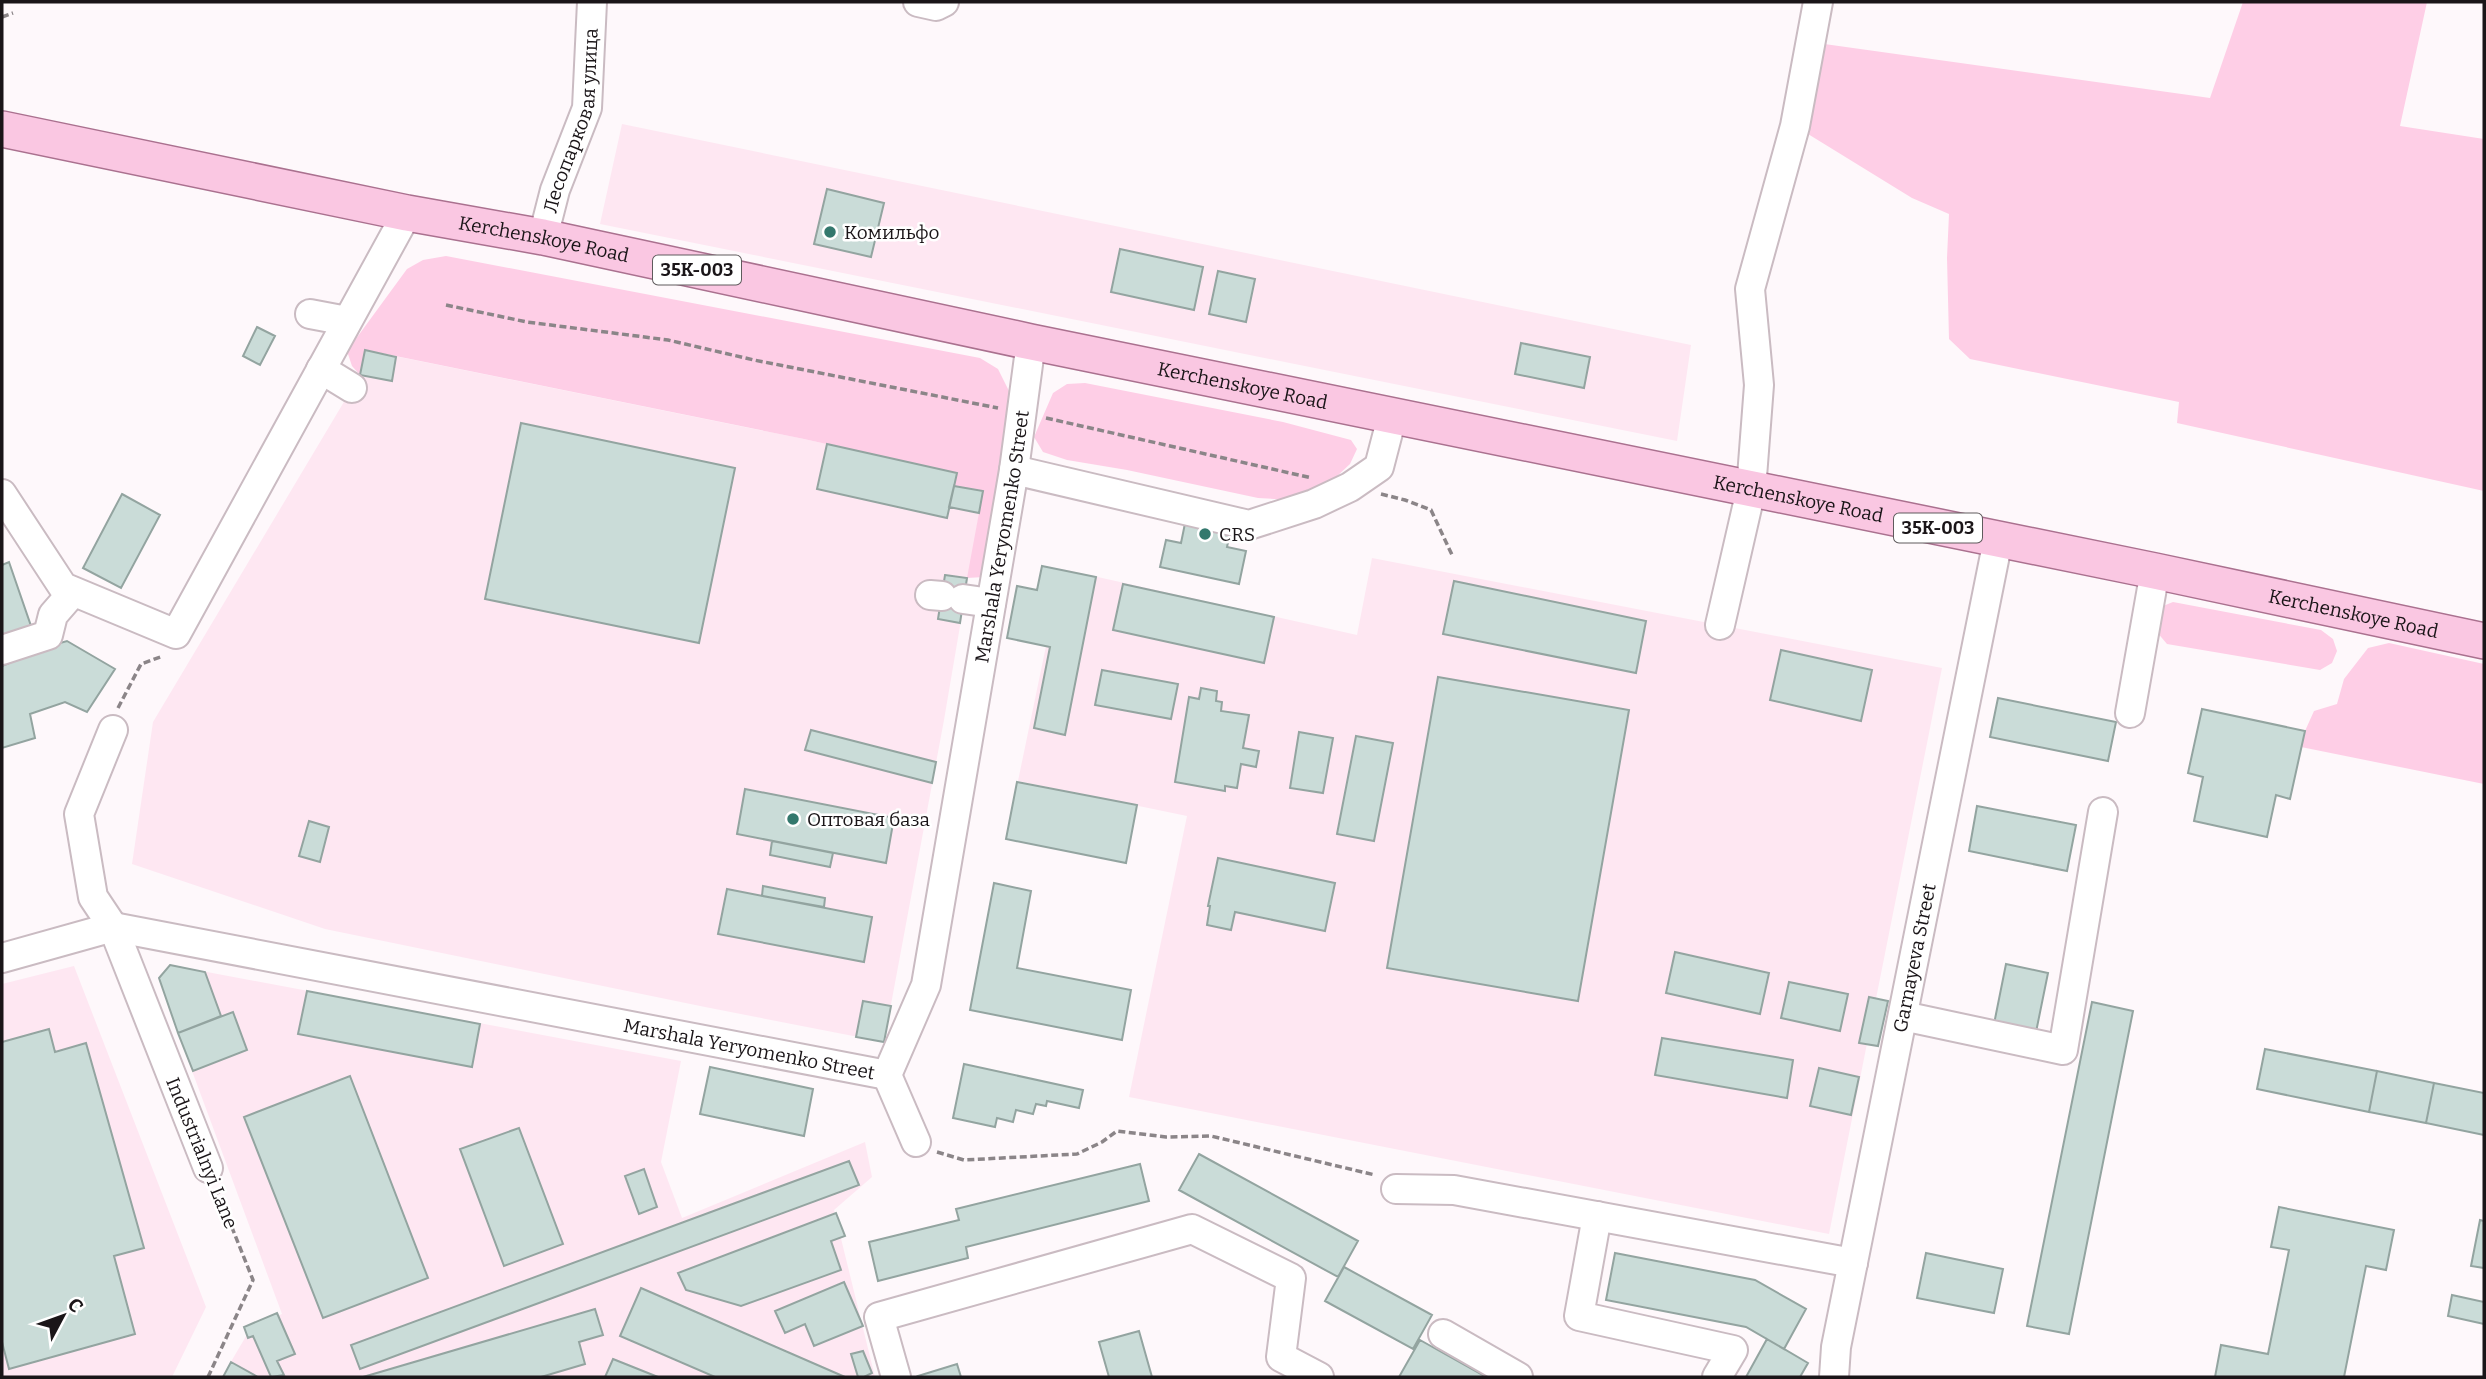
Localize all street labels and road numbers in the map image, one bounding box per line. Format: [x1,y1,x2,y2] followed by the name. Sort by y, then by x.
[538,27,602,215] street label: Лесопарковая улица
[457,211,631,267] street label: Kerchenskoye Road
[653,256,741,284] road number: 35К-003
[1156,357,1330,414] street label: Kerchenskoye Road
[970,409,1033,664] street label: Marshala Yeryomenko Street
[1711,470,1885,527] street label: Kerchenskoye Road
[1894,514,1982,542] road number: 35К-003
[2267,584,2441,643] street label: Kerchenskoye Road
[1888,881,1940,1034] street label: Garnayeva Street
[622,1013,877,1084] street label: Marshala Yeryomenko Street
[161,1074,243,1232] street label: Industrialnyi Lane

